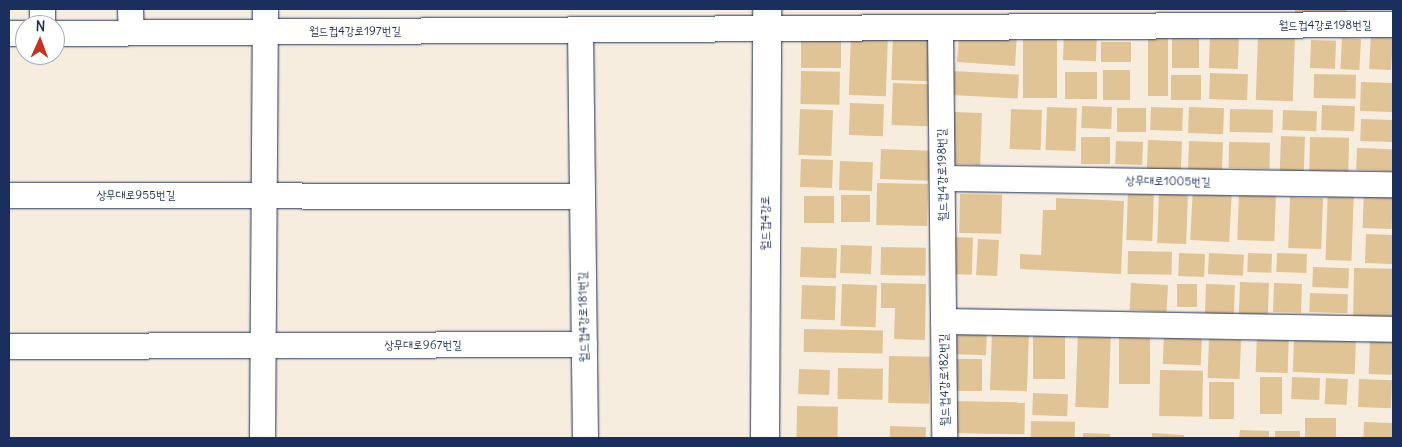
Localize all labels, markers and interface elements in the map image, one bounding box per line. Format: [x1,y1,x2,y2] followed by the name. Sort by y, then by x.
[15,15,65,65] north arrow
[35,17,46,35] text: N
[1278,18,1372,32] street label: 월드컵4강로198번길
[309,24,401,38] street label: 월드컵4강로197번길
[934,128,950,222] street label: 월드컵4강로198번길
[1125,173,1211,189] street label: 상무대로1005번길
[97,188,175,202] street label: 상무대로955번길
[758,195,772,251] street label: 월드컵4강로
[575,271,591,363] street label: 월드컵4강로181번길
[936,333,952,427] street label: 월드컵4강로182번길
[384,338,462,352] street label: 상무대로967번길

